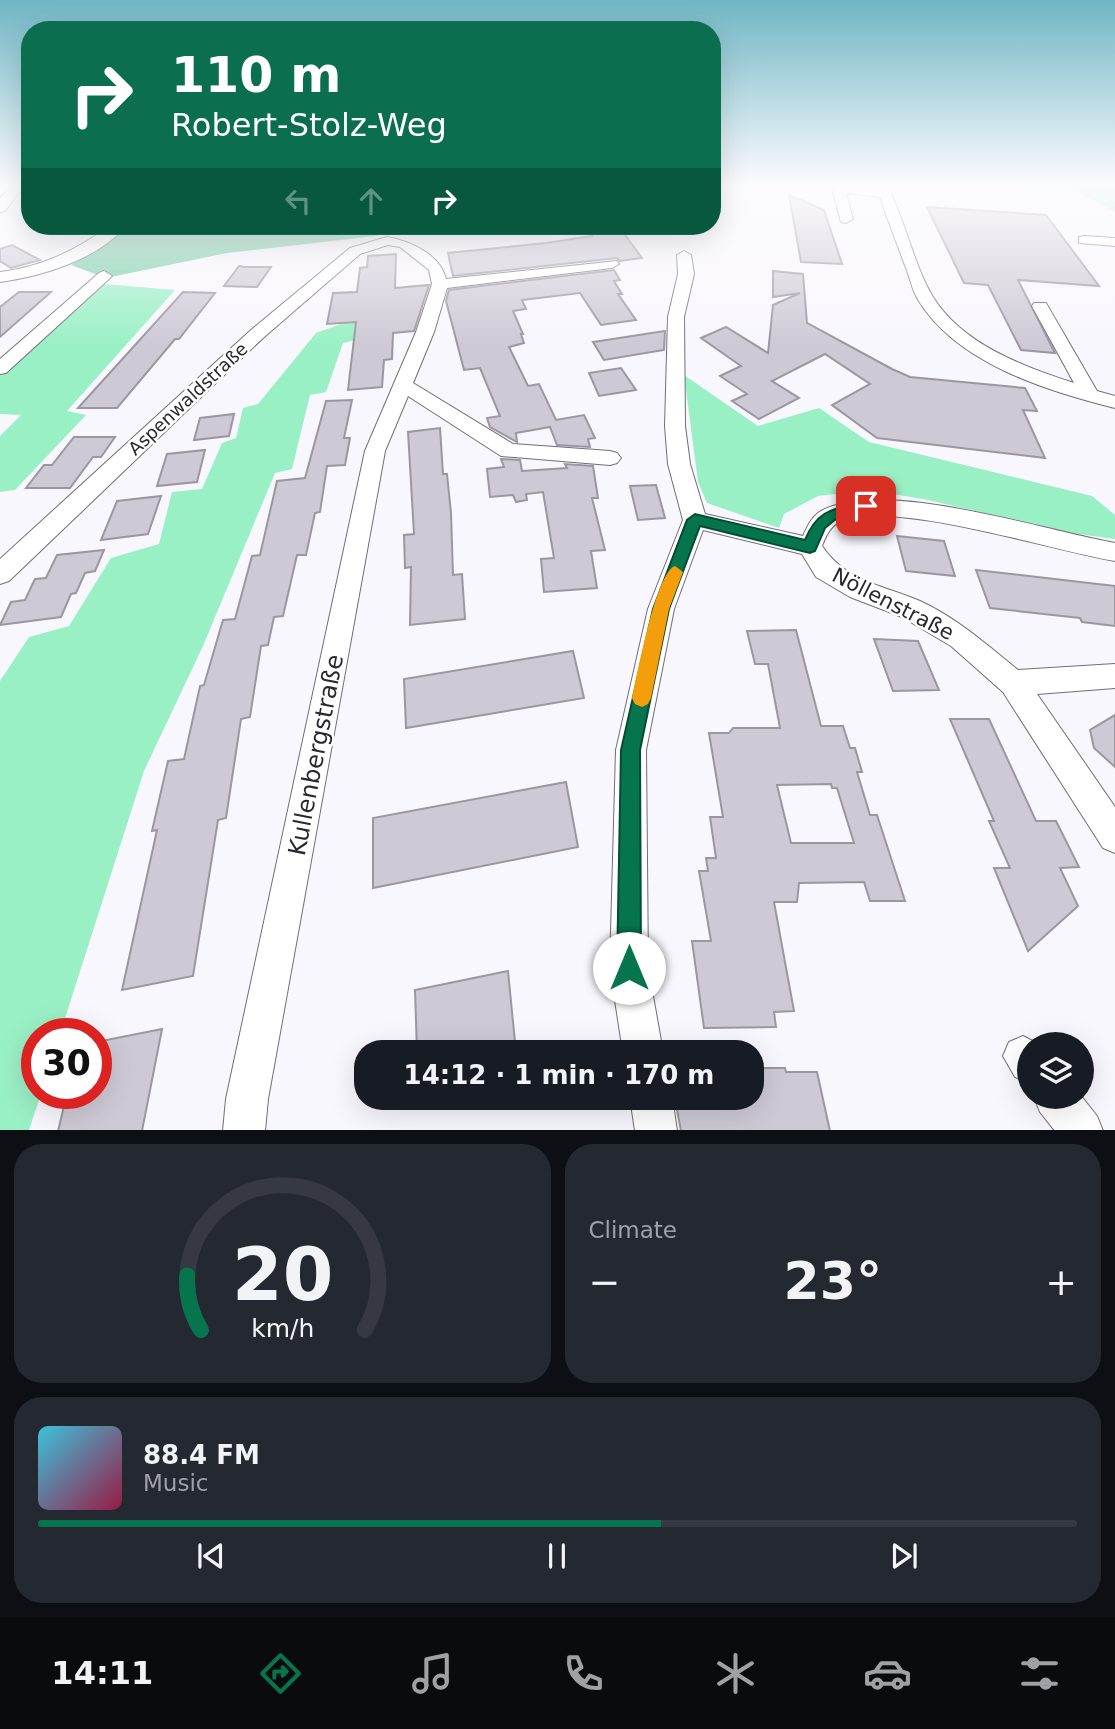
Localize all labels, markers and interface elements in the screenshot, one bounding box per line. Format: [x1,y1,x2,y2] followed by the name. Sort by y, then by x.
[171,47,341,104] text: 110 m
[56,49,147,140] icon: right
[171,106,447,144] text: Robert-Stolz-Weg
[279,182,317,220] icon: left
[352,182,390,220] icon: ahead
[425,182,463,220] icon: right
[124,338,252,459] street label: Aspenwaldstraße
[836,476,896,536] pin
[847,487,885,525] icon: arrive
[828,563,958,645] street label: Nöllenstraße
[283,652,349,858] street label: Kullenbergstraße
[592,931,666,1005] position arrow
[21,1018,112,1109] speed limit sign: 30
[1017,1032,1094,1109] map controls
[1017,1032,1094,1109] button: layers
[404,1060,714,1090] text: 14:12 · 1 min · 170 m
[589,1217,677,1243] text: Climate
[232,1232,333,1317] text: 20
[784,1251,882,1311] text: 23°
[589,1260,620,1304] text: −
[1045,1260,1077,1304] text: +
[251,1313,314,1342] text: km/h
[143,1440,260,1470] text: 88.4 FM
[143,1470,208,1496] text: Music
[192,1537,230,1575] icon: previous
[538,1537,576,1575] icon: pause
[885,1537,923,1575] icon: next
[256,1649,305,1698] icon: directions
[408,1649,457,1698] icon: music
[559,1649,608,1698] icon: phone
[711,1649,760,1698] icon: climate
[863,1649,912,1698] icon: car
[1015,1649,1064,1698] icon: filters
[51,1654,153,1692] text: 14:11

